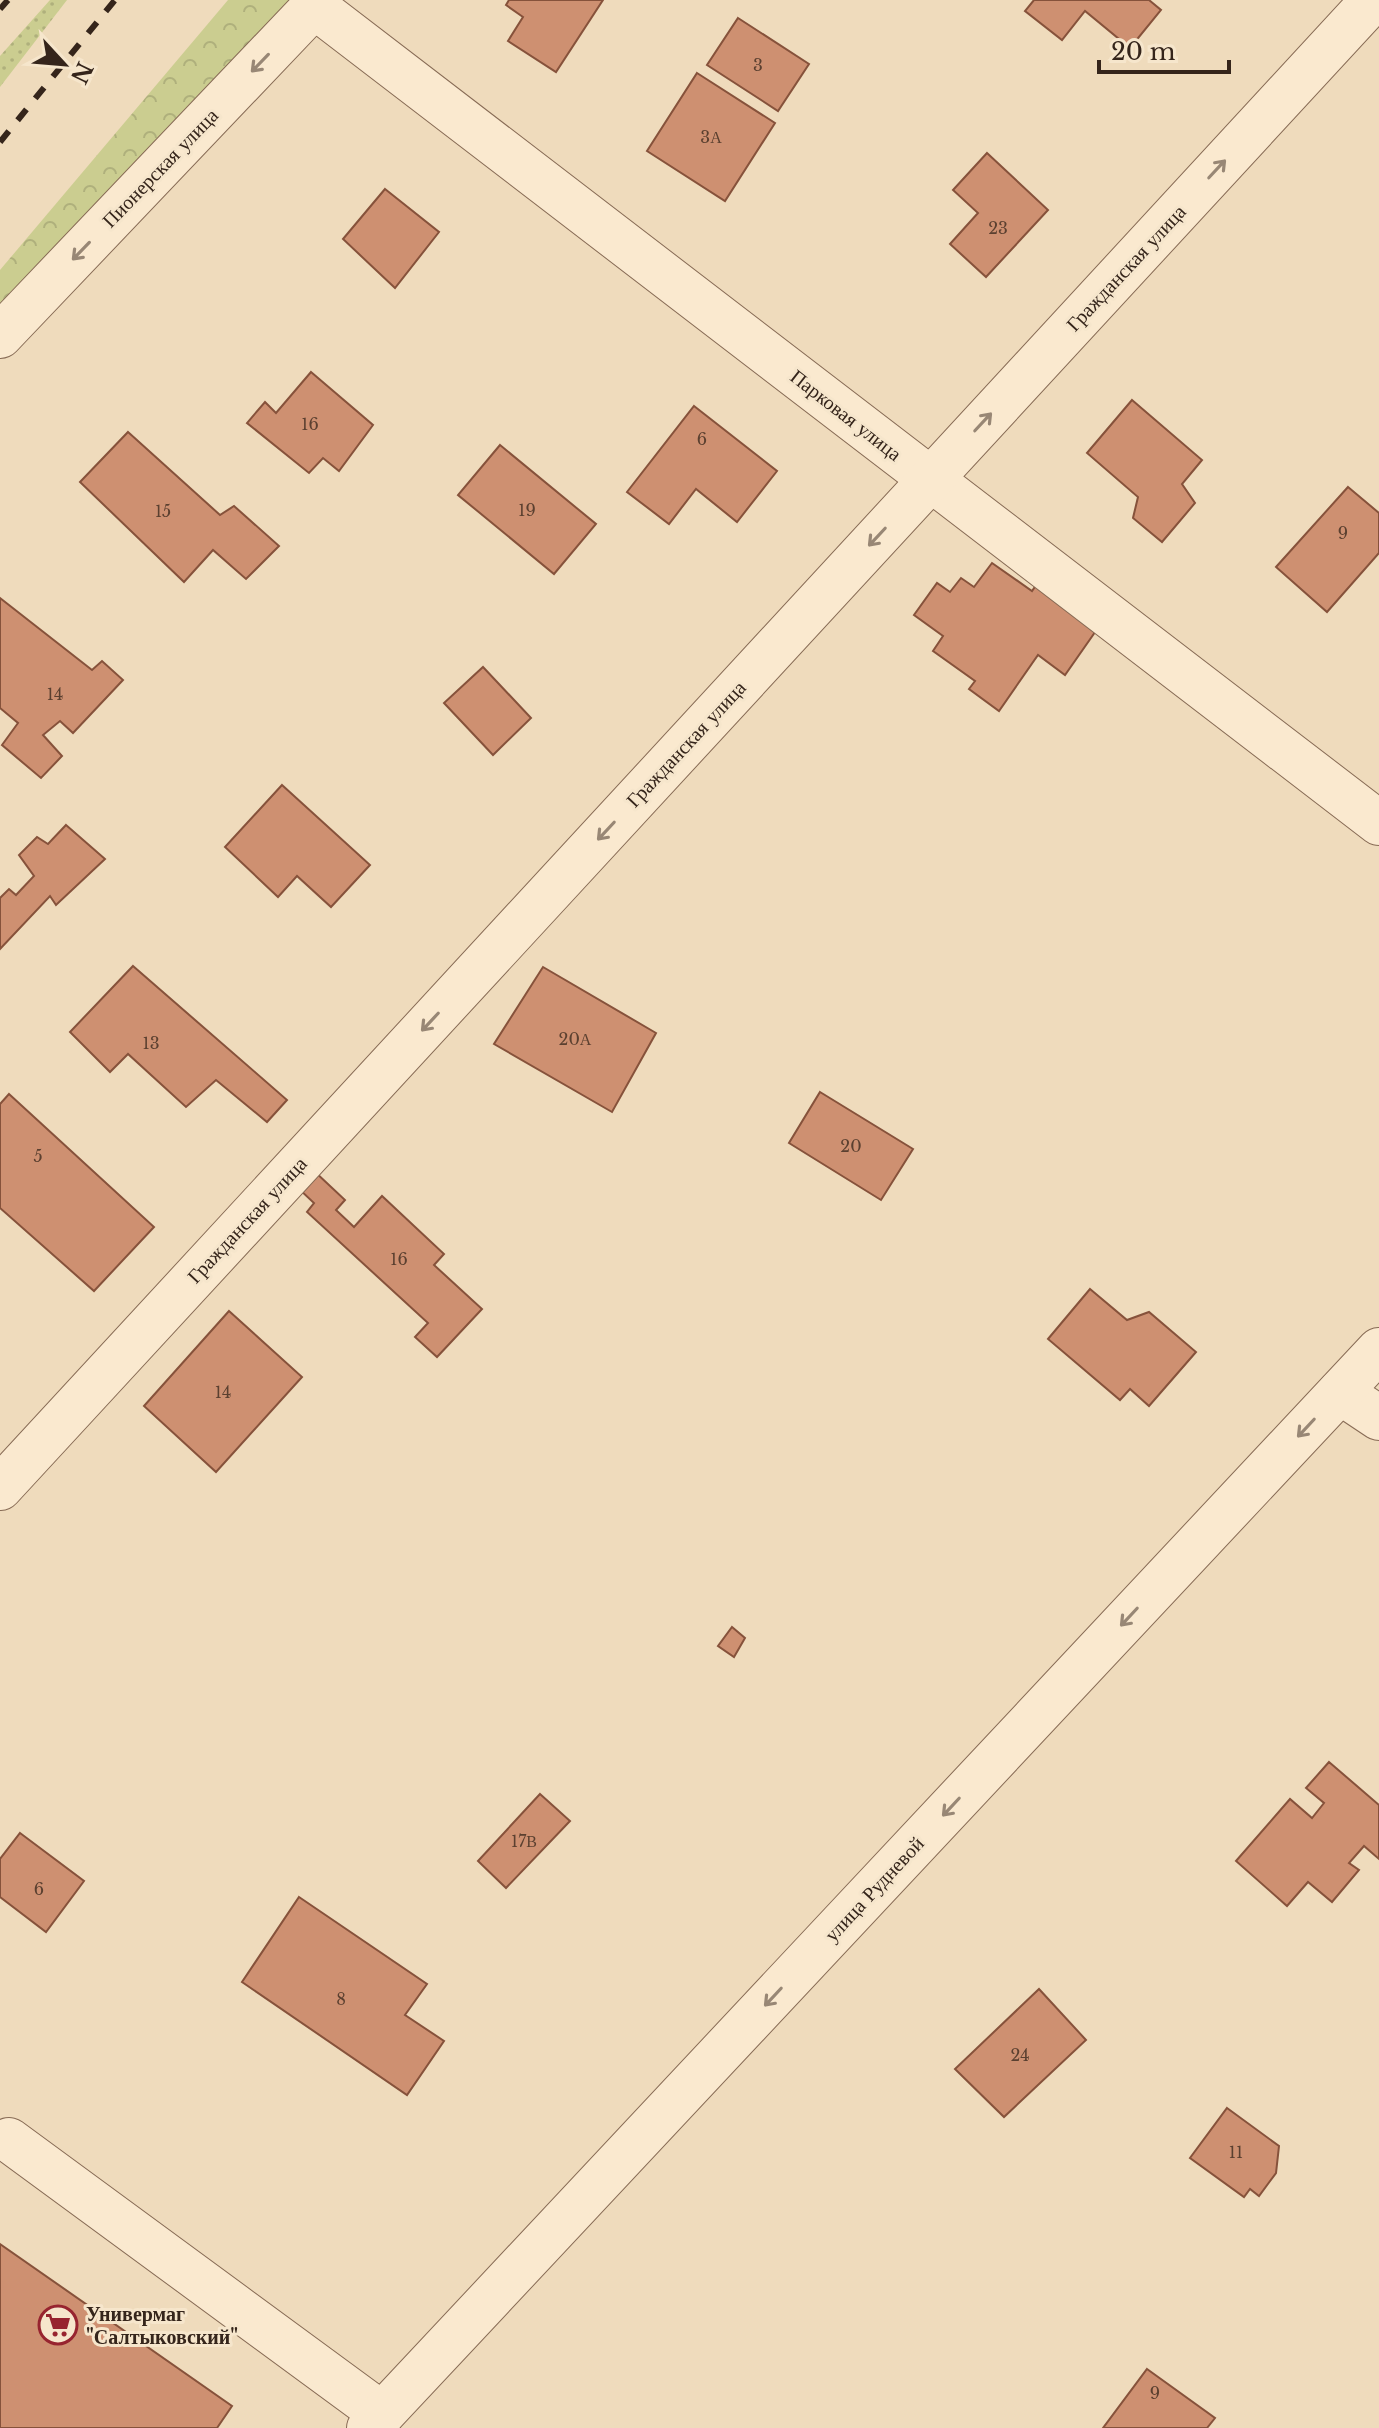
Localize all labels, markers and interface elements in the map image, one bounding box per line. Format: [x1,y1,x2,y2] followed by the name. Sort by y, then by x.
[24,24,104,104] north arrow
[1099,24,1229,74] scale bar
[1111,37,1176,66] text: 20 m
[251,53,270,72] one-way arrow
[753,55,763,75] house number: 3
[65,57,98,88] text: N
[97,103,223,233] street label: Пионерская улица
[700,127,722,147] house number: 3А
[1207,160,1225,180] one-way arrow
[1061,200,1191,336] street label: Гражданская улица
[988,218,1008,238] house number: 23
[72,241,91,260] one-way arrow
[786,364,906,466] street label: Парковая улица
[974,412,993,432] one-way arrow
[301,414,319,434] house number: 16
[697,429,707,449] house number: 6
[518,500,536,520] house number: 19
[155,501,171,521] house number: 15
[1338,523,1348,543] house number: 9
[869,526,887,546] one-way arrow
[621,676,751,812] street label: Гражданская улица
[47,684,63,704] house number: 14
[598,820,616,840] one-way arrow
[420,1012,439,1032] one-way arrow
[559,1029,592,1049] house number: 20А
[143,1033,160,1053] house number: 13
[840,1136,862,1156] house number: 20
[33,1146,43,1166] house number: 5
[182,1152,312,1288] street label: Гражданская улица
[390,1249,408,1269] house number: 16
[215,1382,231,1402] house number: 14
[1298,1417,1316,1437] one-way arrow
[1119,1607,1138,1627] one-way arrow
[941,1797,960,1817] one-way arrow
[511,1831,537,1851] house number: 17В
[819,1831,929,1946] street label: улица Рудневой
[34,1879,44,1899] house number: 6
[765,1986,783,2006] one-way arrow
[336,1989,346,2009] house number: 8
[1010,2045,1030,2065] house number: 24
[1229,2142,1243,2162] house number: 11
[86,2302,238,2349] place label: Универмаг "Салтыковский"
[37,2304,79,2346] supermarket icon: Универмаг "Салтыковский"
[1150,2383,1160,2403] house number: 9

